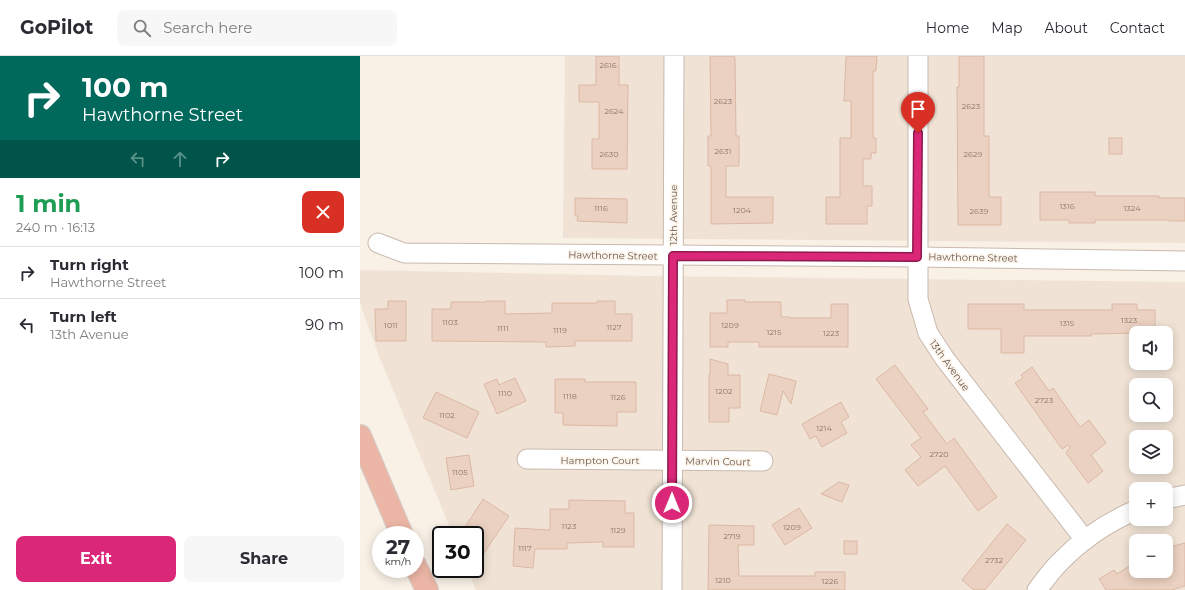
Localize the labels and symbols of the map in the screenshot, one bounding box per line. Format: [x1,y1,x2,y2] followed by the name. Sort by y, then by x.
[599,60,617,70] house number: 2616
[901,92,935,133] pin
[714,96,733,106] house number: 2623
[962,101,981,111] house number: 2623
[604,106,624,116] house number: 2624
[715,146,731,156] house number: 2631
[599,149,619,159] house number: 2630
[964,149,983,159] house number: 2629
[667,185,680,245] street label: 12th Avenue
[1059,201,1075,211] house number: 1316
[594,203,608,213] house number: 1116
[1123,203,1141,213] house number: 1324
[733,205,752,215] house number: 1204
[970,206,989,216] house number: 2639
[568,248,658,263] street label: Hawthorne Street
[928,250,1018,265] street label: Hawthorne Street
[1121,315,1138,325] house number: 1323
[442,317,458,327] house number: 1103
[1060,318,1075,328] house number: 1315
[384,320,398,330] house number: 1011
[721,320,739,330] house number: 1209
[606,322,622,332] house number: 1127
[497,323,509,333] house number: 1111
[553,325,567,335] house number: 1119
[767,327,782,337] house number: 1215
[823,328,840,338] house number: 1223
[927,337,973,394] street label: 13th Avenue
[715,386,733,396] house number: 1202
[498,388,512,398] house number: 1110
[563,391,577,401] house number: 1118
[610,392,626,402] house number: 1126
[1035,395,1054,405] house number: 2723
[439,410,455,420] house number: 1102
[816,423,833,433] house number: 1214
[929,449,949,459] house number: 2720
[560,454,640,467] street label: Hampton Court
[685,454,751,469] street label: Marvin Court
[452,467,468,477] house number: 1105
[651,482,693,524] position arrow
[562,521,577,531] house number: 1123
[783,522,801,532] house number: 1209
[610,525,626,535] house number: 1129
[432,526,484,578] speed limit sign: 30
[723,531,741,541] house number: 2719
[518,543,532,553] house number: 1117
[985,555,1004,565] house number: 2732
[715,575,731,585] house number: 1210
[822,576,839,586] house number: 1226

